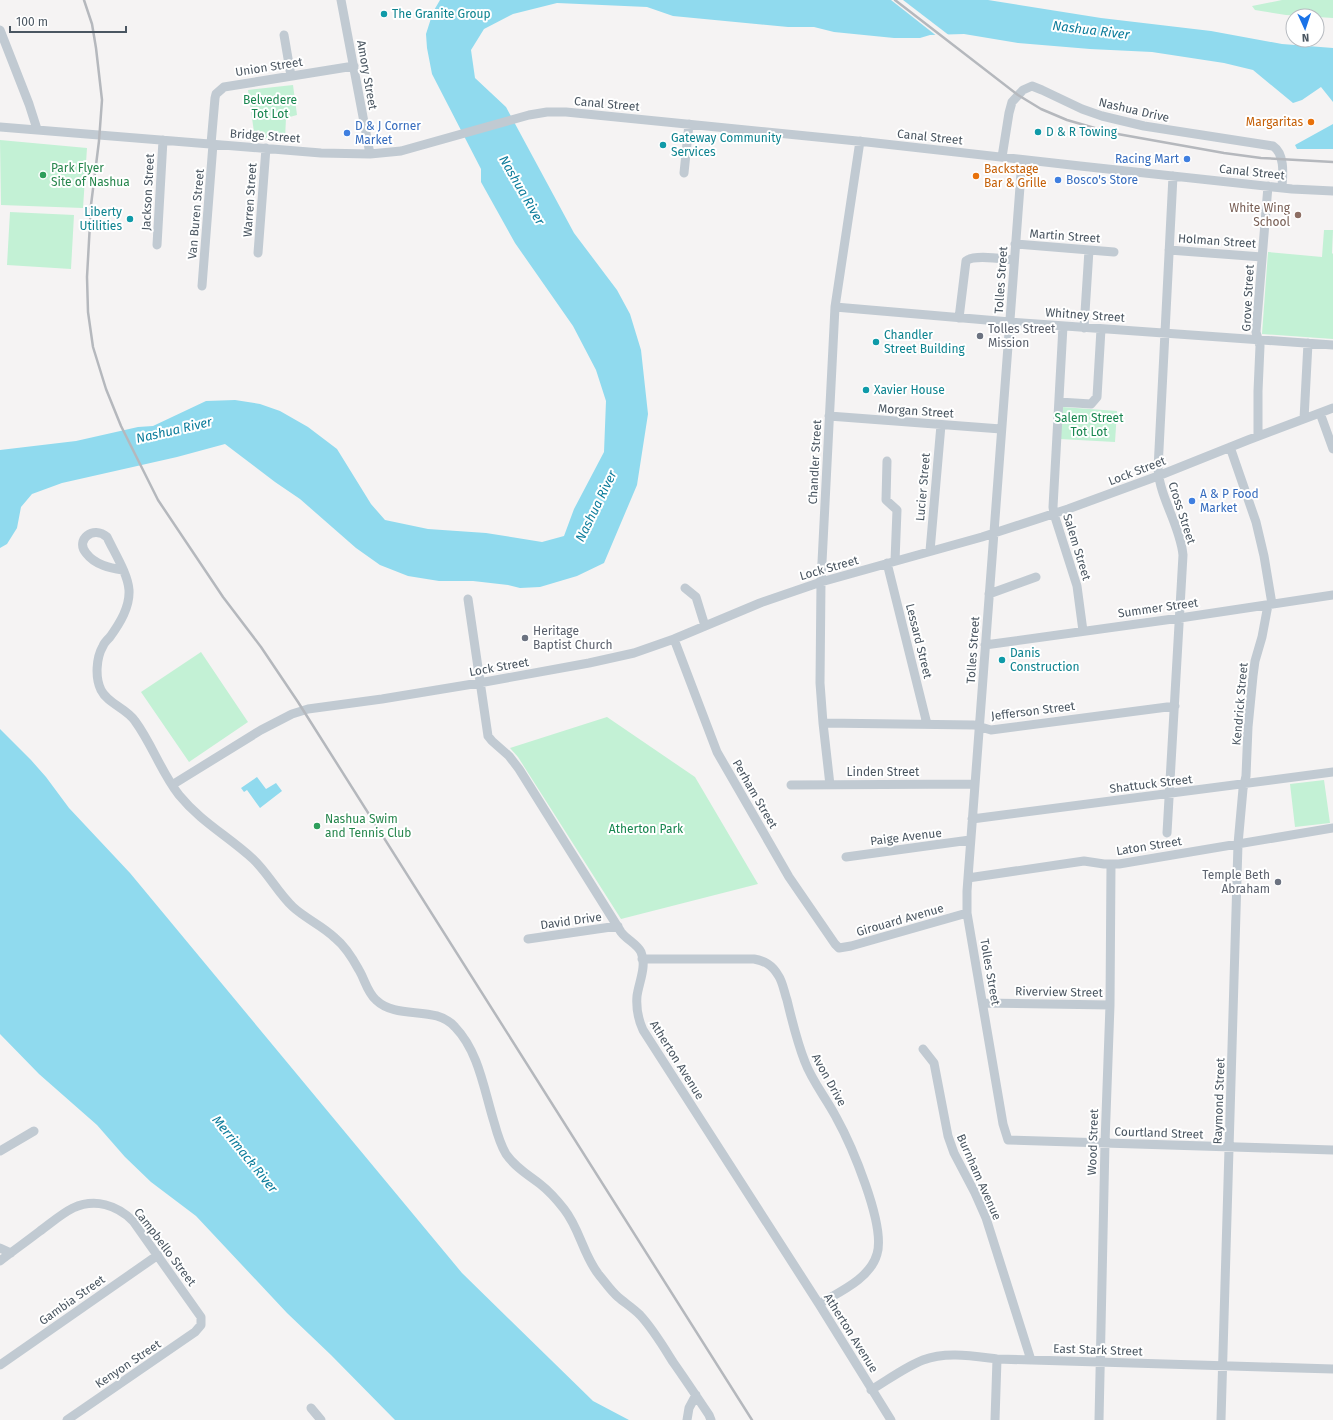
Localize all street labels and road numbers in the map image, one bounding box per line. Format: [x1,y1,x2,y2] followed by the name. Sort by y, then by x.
[354,39,380,112] street label: Amory Street
[234,55,304,79] street label: Union Street
[574,94,641,114] street label: Canal Street
[1097,95,1171,125] street label: Nashua Drive
[229,127,301,145] street label: Bridge Street
[897,127,964,147] street label: Canal Street
[139,152,157,231] street label: Jackson Street
[240,162,260,238] street label: Warren Street
[1219,162,1286,182] street label: Canal Street
[185,168,207,260] street label: Van Buren Street
[1029,227,1102,246] street label: Martin Street
[1177,231,1257,251] street label: Holman Street
[992,245,1010,314] street label: Tolles Street
[1239,264,1257,332] street label: Grove Street
[1045,305,1126,325] street label: Whitney Street
[878,401,955,421] street label: Morgan Street
[806,419,824,505] street label: Chandler Street
[913,451,933,522] street label: Lucier Street
[1106,453,1168,488] street label: Lock Street
[1165,480,1199,547] street label: Cross Street
[1060,512,1094,583] street label: Salem Street
[798,553,861,583] street label: Lock Street
[1117,595,1200,621] street label: Summer Street
[903,602,935,681] street label: Lessard Street
[964,615,982,684] street label: Tolles Street
[468,655,531,679] street label: Lock Street
[1229,661,1251,746] street label: Kendrick Street
[990,699,1076,723] street label: Jefferson Street
[730,757,781,832] street label: Perham Street
[847,765,920,779] street label: Linden Street
[1109,772,1194,796] street label: Shattuck Street
[870,826,942,848] street label: Paige Avenue
[1115,834,1184,858] street label: Laton Street
[855,901,945,939] street label: Girouard Avenue
[539,910,603,932] street label: David Drive
[977,938,1003,1007] street label: Tolles Street
[1015,984,1104,1000] street label: Riverview Street
[647,1018,707,1102] street label: Atherton Avenue
[809,1051,849,1109] street label: Avon Drive
[1210,1057,1228,1145] street label: Raymond Street
[1085,1108,1101,1176] street label: Wood Street
[1114,1124,1205,1142] street label: Courtland Street
[954,1132,1004,1222] street label: Burnham Avenue
[131,1205,199,1289] street label: Campbello Street
[36,1272,108,1328] street label: Gambia Street
[821,1291,881,1375] street label: Atherton Avenue
[93,1337,164,1391] street label: Kenyon Street
[1053,1341,1144,1359] street label: East Stark Street

